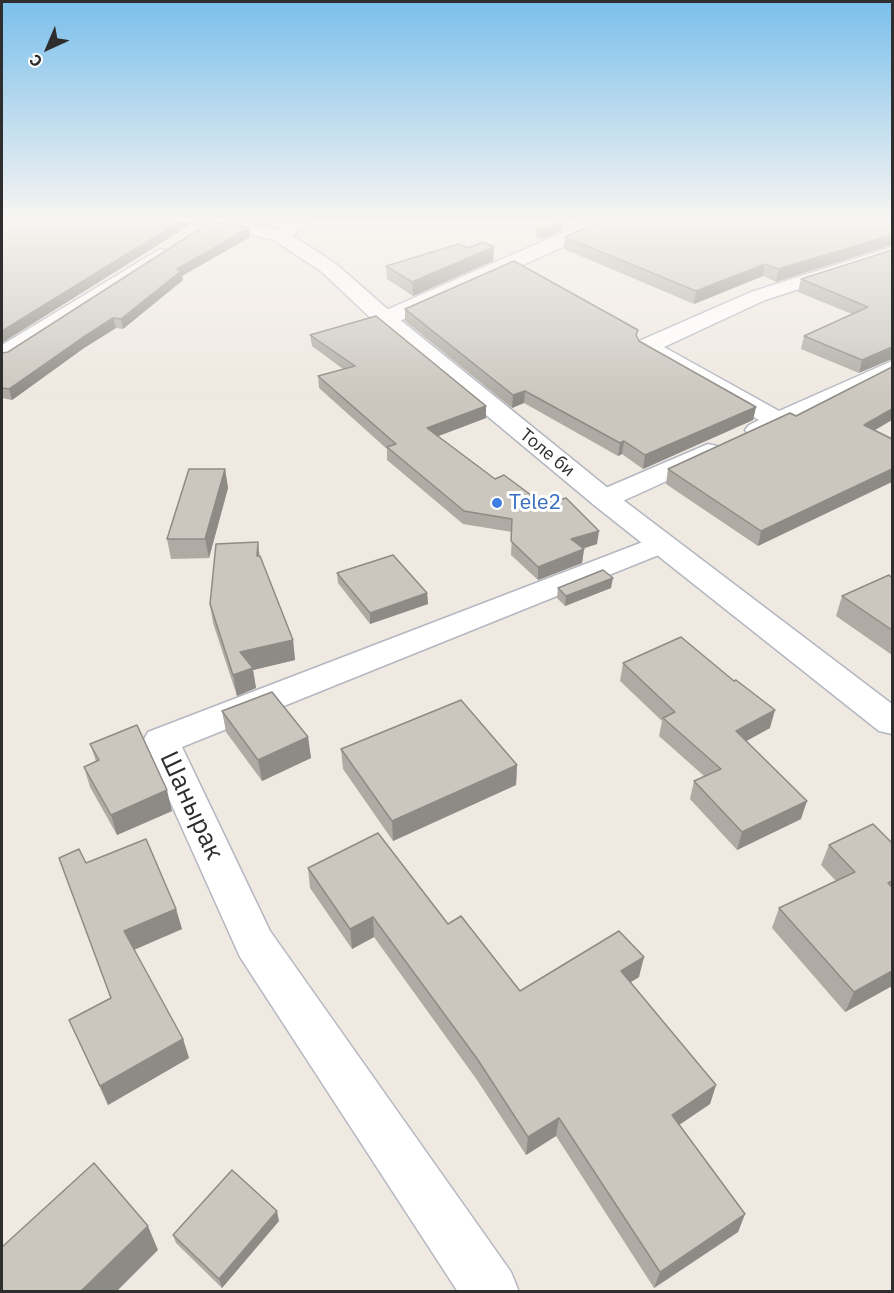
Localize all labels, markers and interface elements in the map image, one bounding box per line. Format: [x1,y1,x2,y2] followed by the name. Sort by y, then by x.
[18,18,78,78] north arrow
[25,50,46,72] text: С
[515,424,579,482] street label: Толе би
[509,490,561,516] place label: Tele2
[490,496,504,510] marker: Tele2
[152,747,230,865] street label: Шанырак

